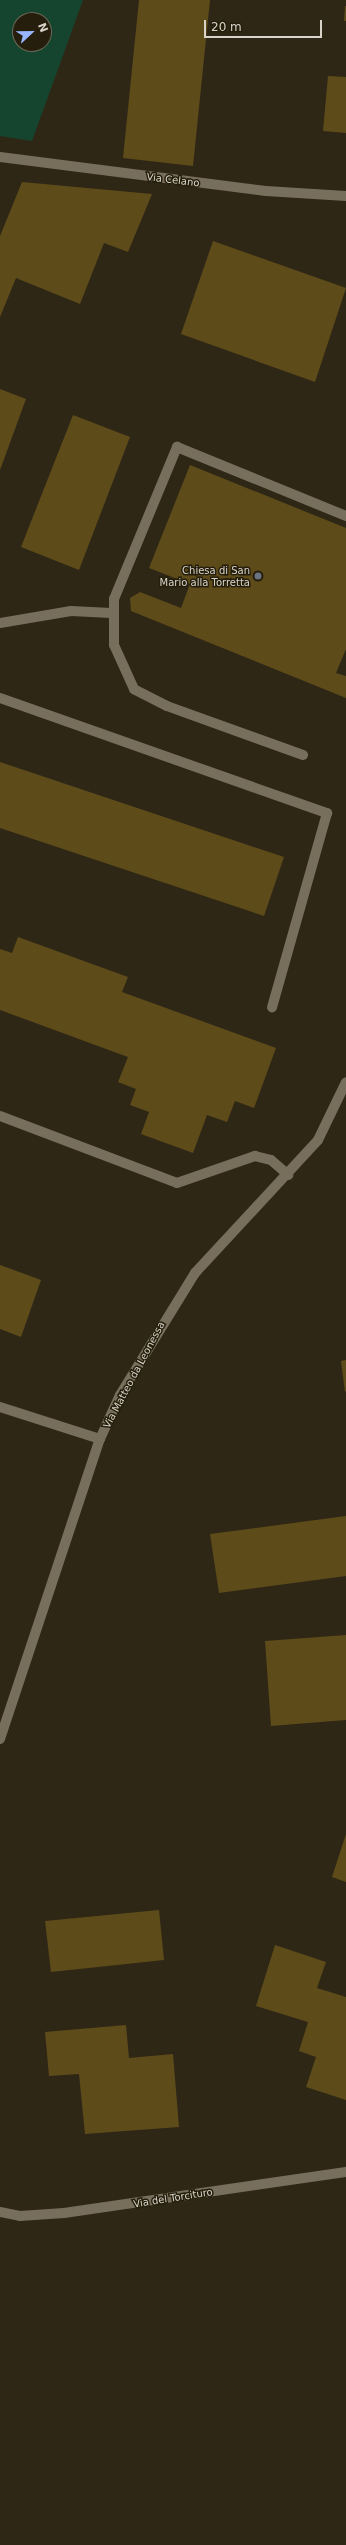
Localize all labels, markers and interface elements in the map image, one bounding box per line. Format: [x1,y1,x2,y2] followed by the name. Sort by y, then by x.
[12,12,52,52] north arrow
[206,12,324,38] scale bar
[211,20,242,34] text: 20 m
[35,21,50,34] text: N
[146,171,200,189] street label: Via Celano
[160,564,250,588] place label: Chiesa di San Mario alla Torretta
[253,571,263,581] marker: Chiesa di San Mario alla Torretta
[101,1320,167,1430] street label: Via Matteo da Leonessa
[132,2186,214,2210] street label: Via del Torcituro

